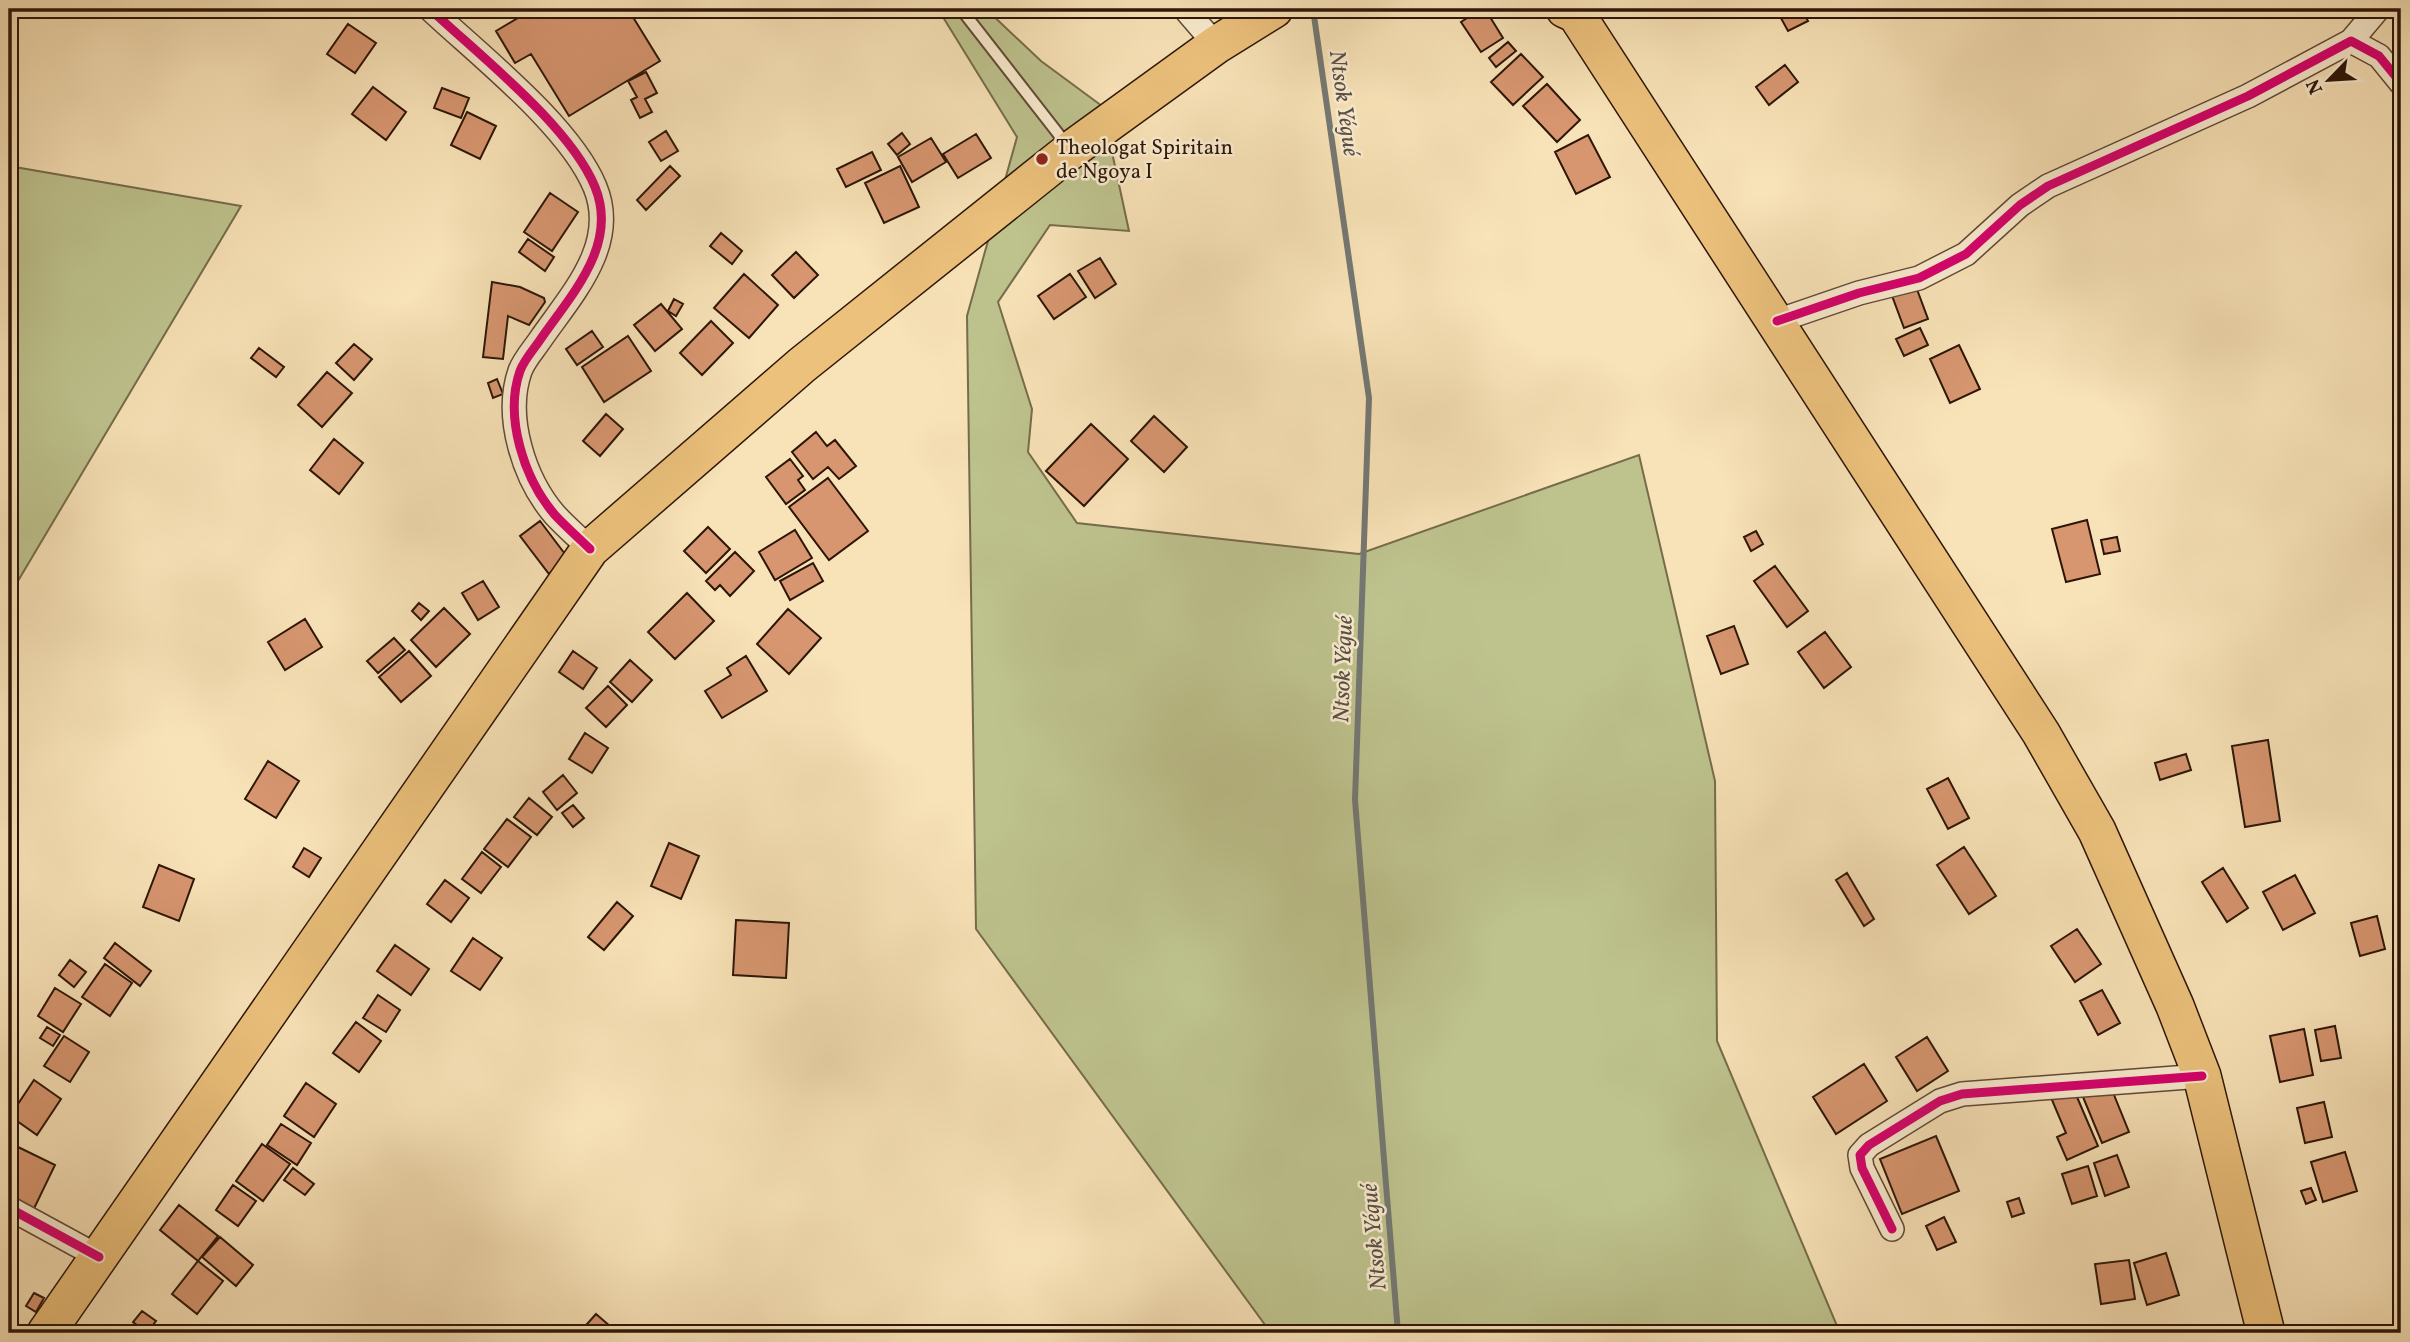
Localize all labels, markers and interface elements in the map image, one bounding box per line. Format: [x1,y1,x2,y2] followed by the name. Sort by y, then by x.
[2294,46,2364,116] north arrow
[1320,48,1367,160] water label: Ntsok Yégué
[2301,74,2330,98] text: N
[1056,134,1233,187] place label: Theologat Spiritain de Ngoya I
[1034,151,1050,167] marker: Theologat Spiritain de Ngoya I
[1326,613,1362,723] water label: Ntsok Yégué
[1354,1181,1396,1292] water label: Ntsok Yégué

